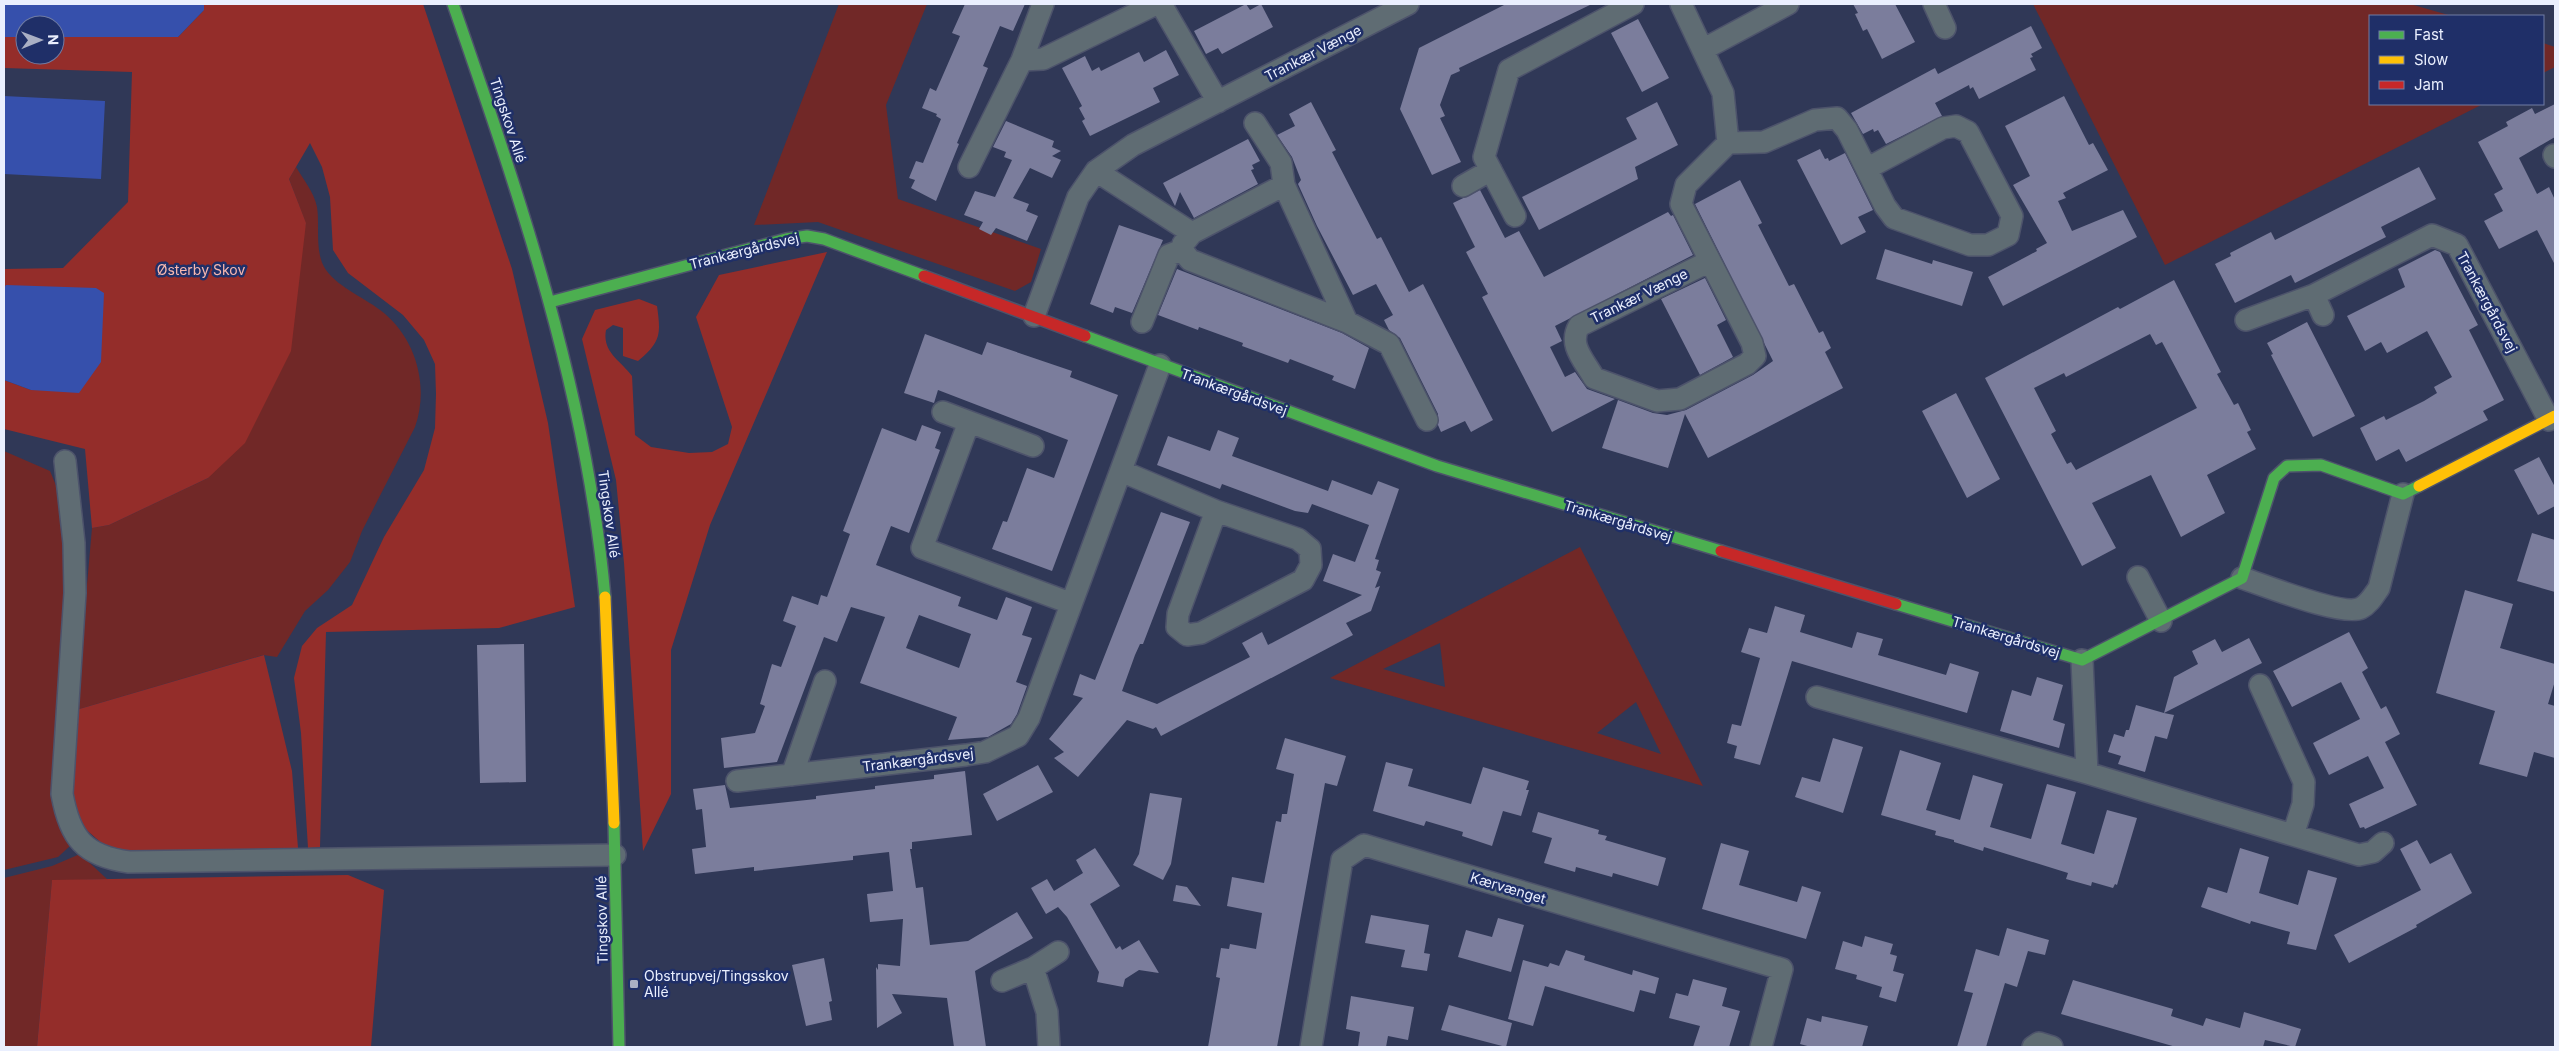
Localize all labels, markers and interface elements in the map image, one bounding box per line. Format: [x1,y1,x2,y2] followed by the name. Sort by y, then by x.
[15,15,65,65] north arrow
[2369,15,2544,105] legend
[1262,21,1364,84] street label: Trankær Vænge
[2414,25,2444,44] text: Fast
[45,34,62,45] text: N
[2414,50,2448,69] text: Slow
[487,75,530,165] street label: Tingskov Allé
[2414,75,2444,94] text: Jam
[688,229,800,272] street label: Trankærgårdsvej
[2454,248,2521,355] street label: Trankærgårdsvej
[157,261,245,278] park label: Østerby Skov
[1587,265,1690,326] street label: Trankær Vænge
[1179,364,1290,419] street label: Trankærgårdsvej
[595,469,624,559] street label: Tingskov Allé
[1562,496,1674,545] street label: Trankærgårdsvej
[1950,612,2062,661] street label: Trankærgårdsvej
[861,744,974,775] street label: Trankærgårdsvej
[1468,868,1548,907] street label: Kærvænget
[592,876,611,964] street label: Tingskov Allé
[644,967,789,1000] place label: Obstrupvej/Tingsskov Allé
[628,978,640,990] marker: Obstrupvej/Tingsskov Allé

